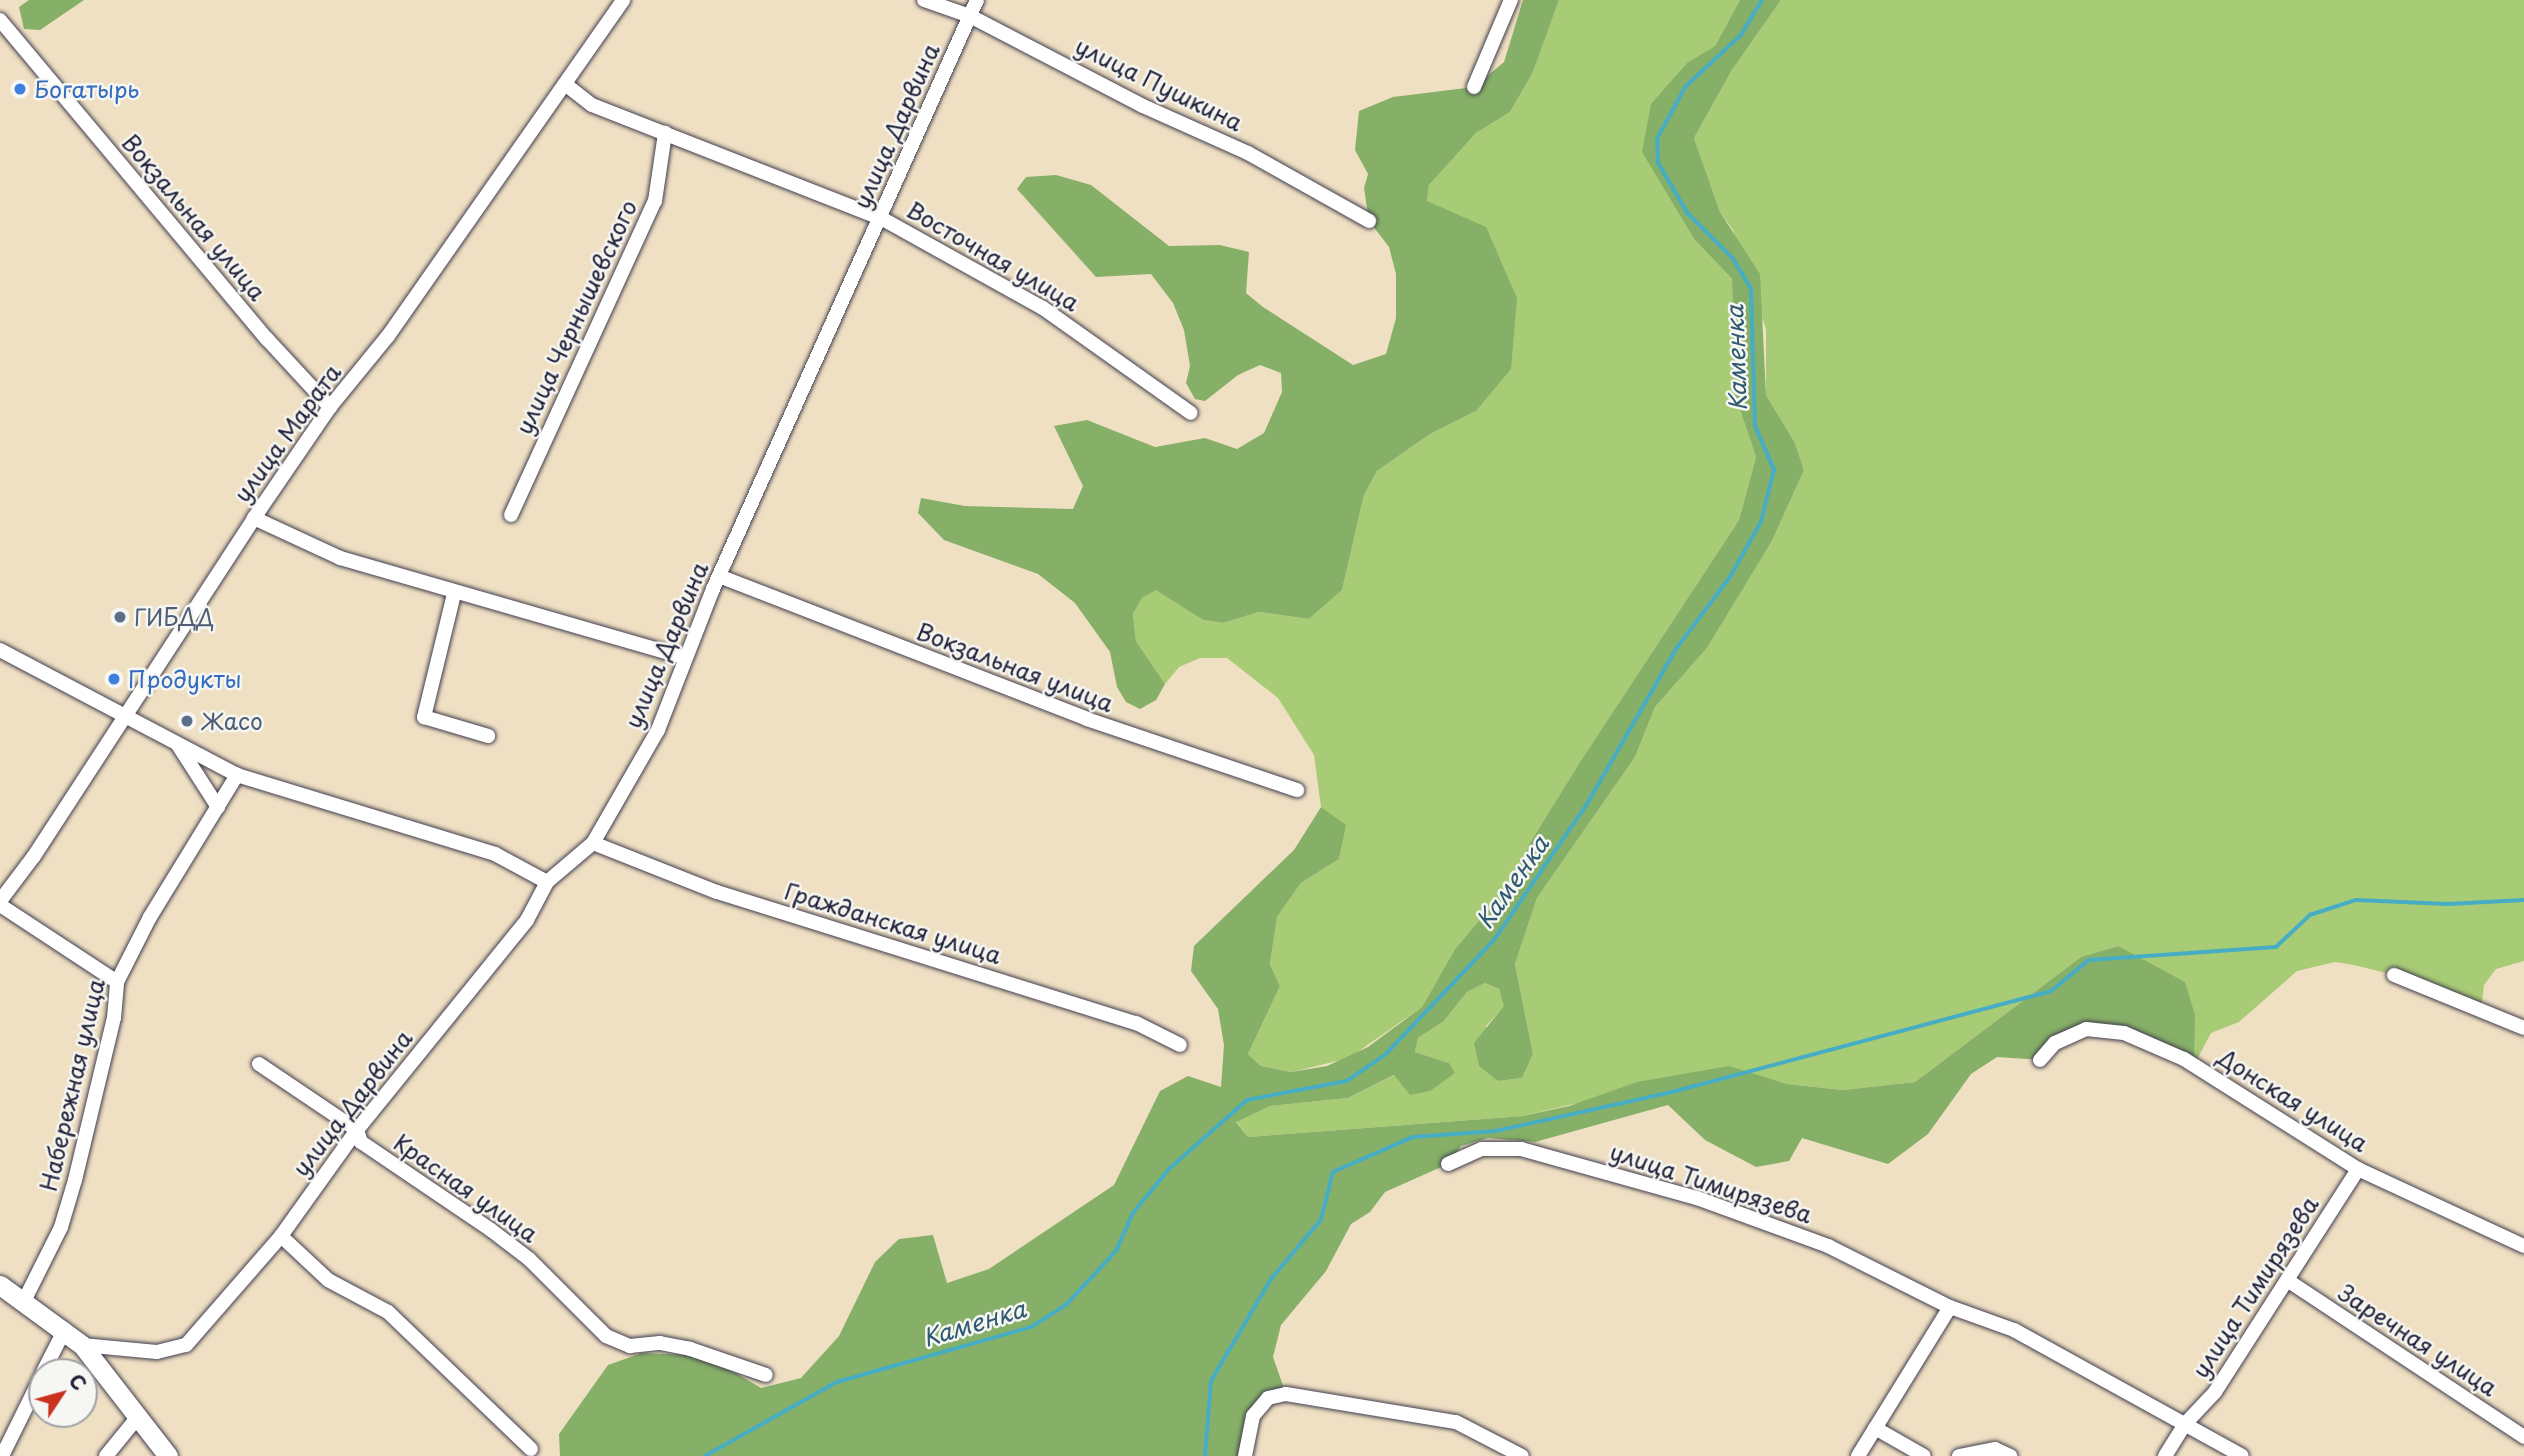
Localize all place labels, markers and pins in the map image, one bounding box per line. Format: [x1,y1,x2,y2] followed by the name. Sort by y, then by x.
[34,75,139,103] place label: Богатырь
[12,81,28,97] marker: Богатырь
[134,603,214,631] place label: ГИБДД
[112,609,128,625] marker: ГИБДД
[128,665,242,693] place label: Продукты
[106,671,122,687] marker: Продукты
[201,707,263,735] place label: Жасо
[179,713,195,729] marker: Жасо

